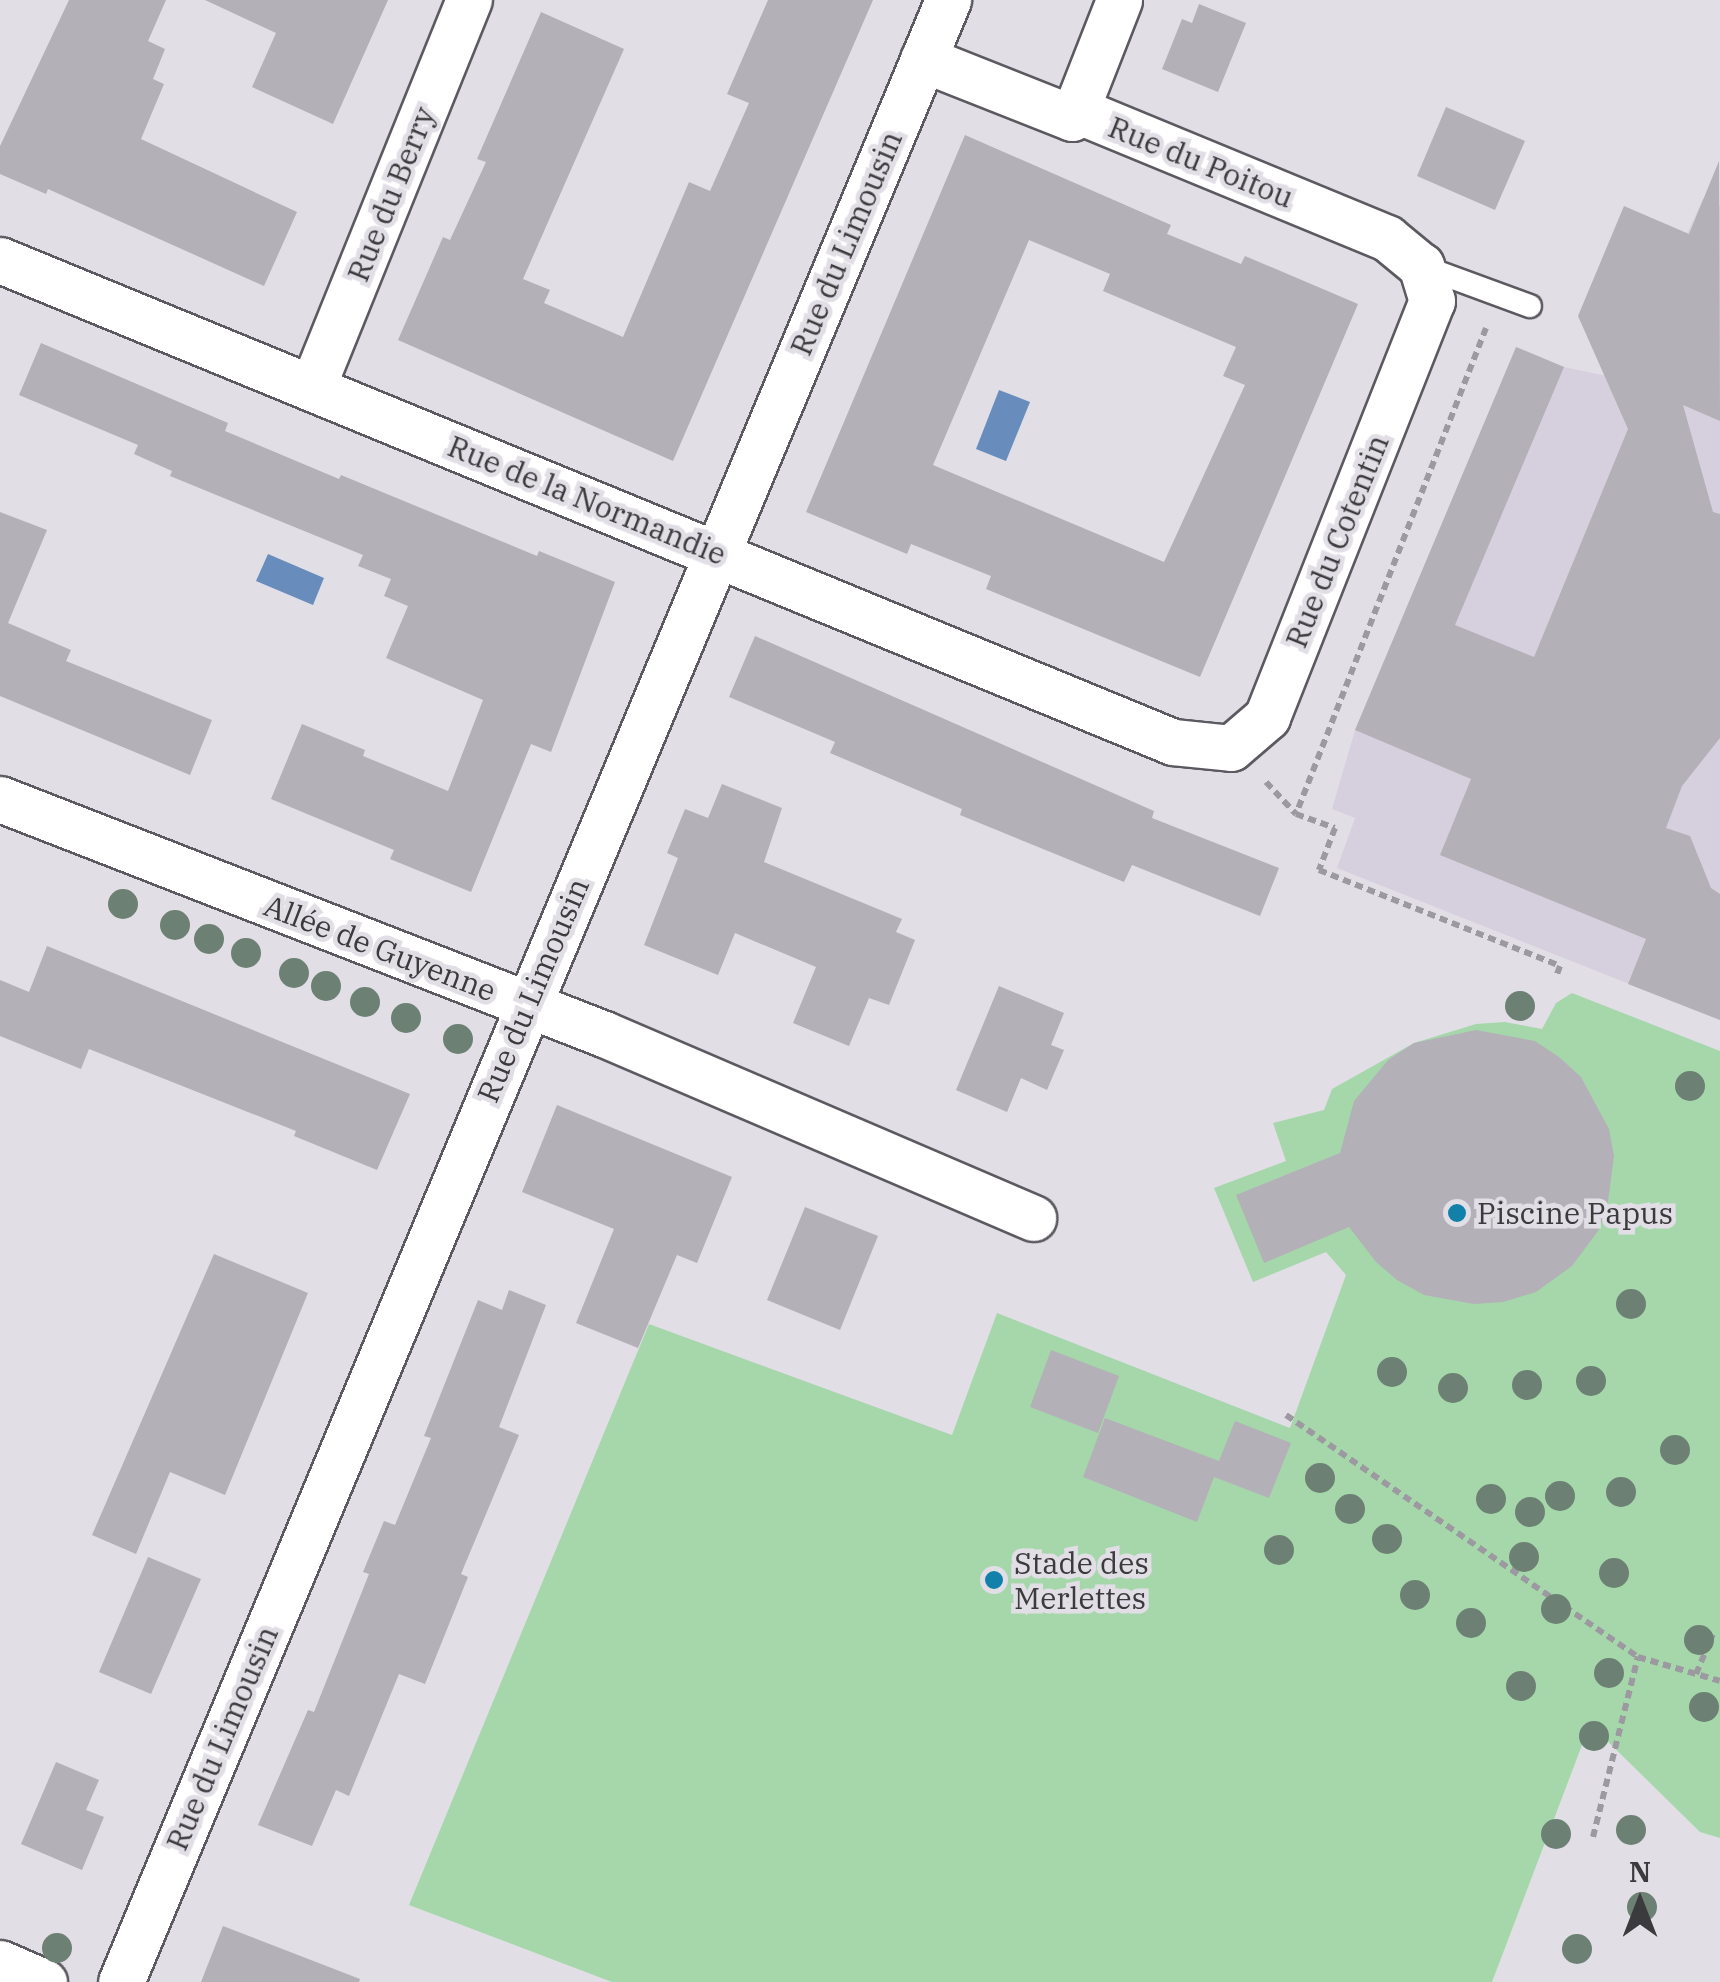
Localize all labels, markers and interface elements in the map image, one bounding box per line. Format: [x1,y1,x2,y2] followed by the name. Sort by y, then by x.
[340,101,442,287] street label: Rue du Berry
[1103,109,1299,215] street label: Rue du Poitou
[783,126,909,360] street label: Rue du Limousin
[443,428,731,572] street label: Rue de la Normandie
[1278,429,1396,653] street label: Rue du Cotentin
[470,873,596,1107] street label: Rue du Limousin
[259,887,501,1009] street label: Allée de Guyenne
[1477,1195,1673,1231] place label: Piscine Papus
[1446,1202,1468,1224] marker: Piscine Papus
[1014,1545,1149,1616] place label: Stade des Merlettes
[983,1569,1005,1591] marker: Stade des Merlettes
[159,1621,285,1855] street label: Rue du Limousin
[1590,1852,1690,1952] north arrow
[1629,1853,1651,1890] text: N

